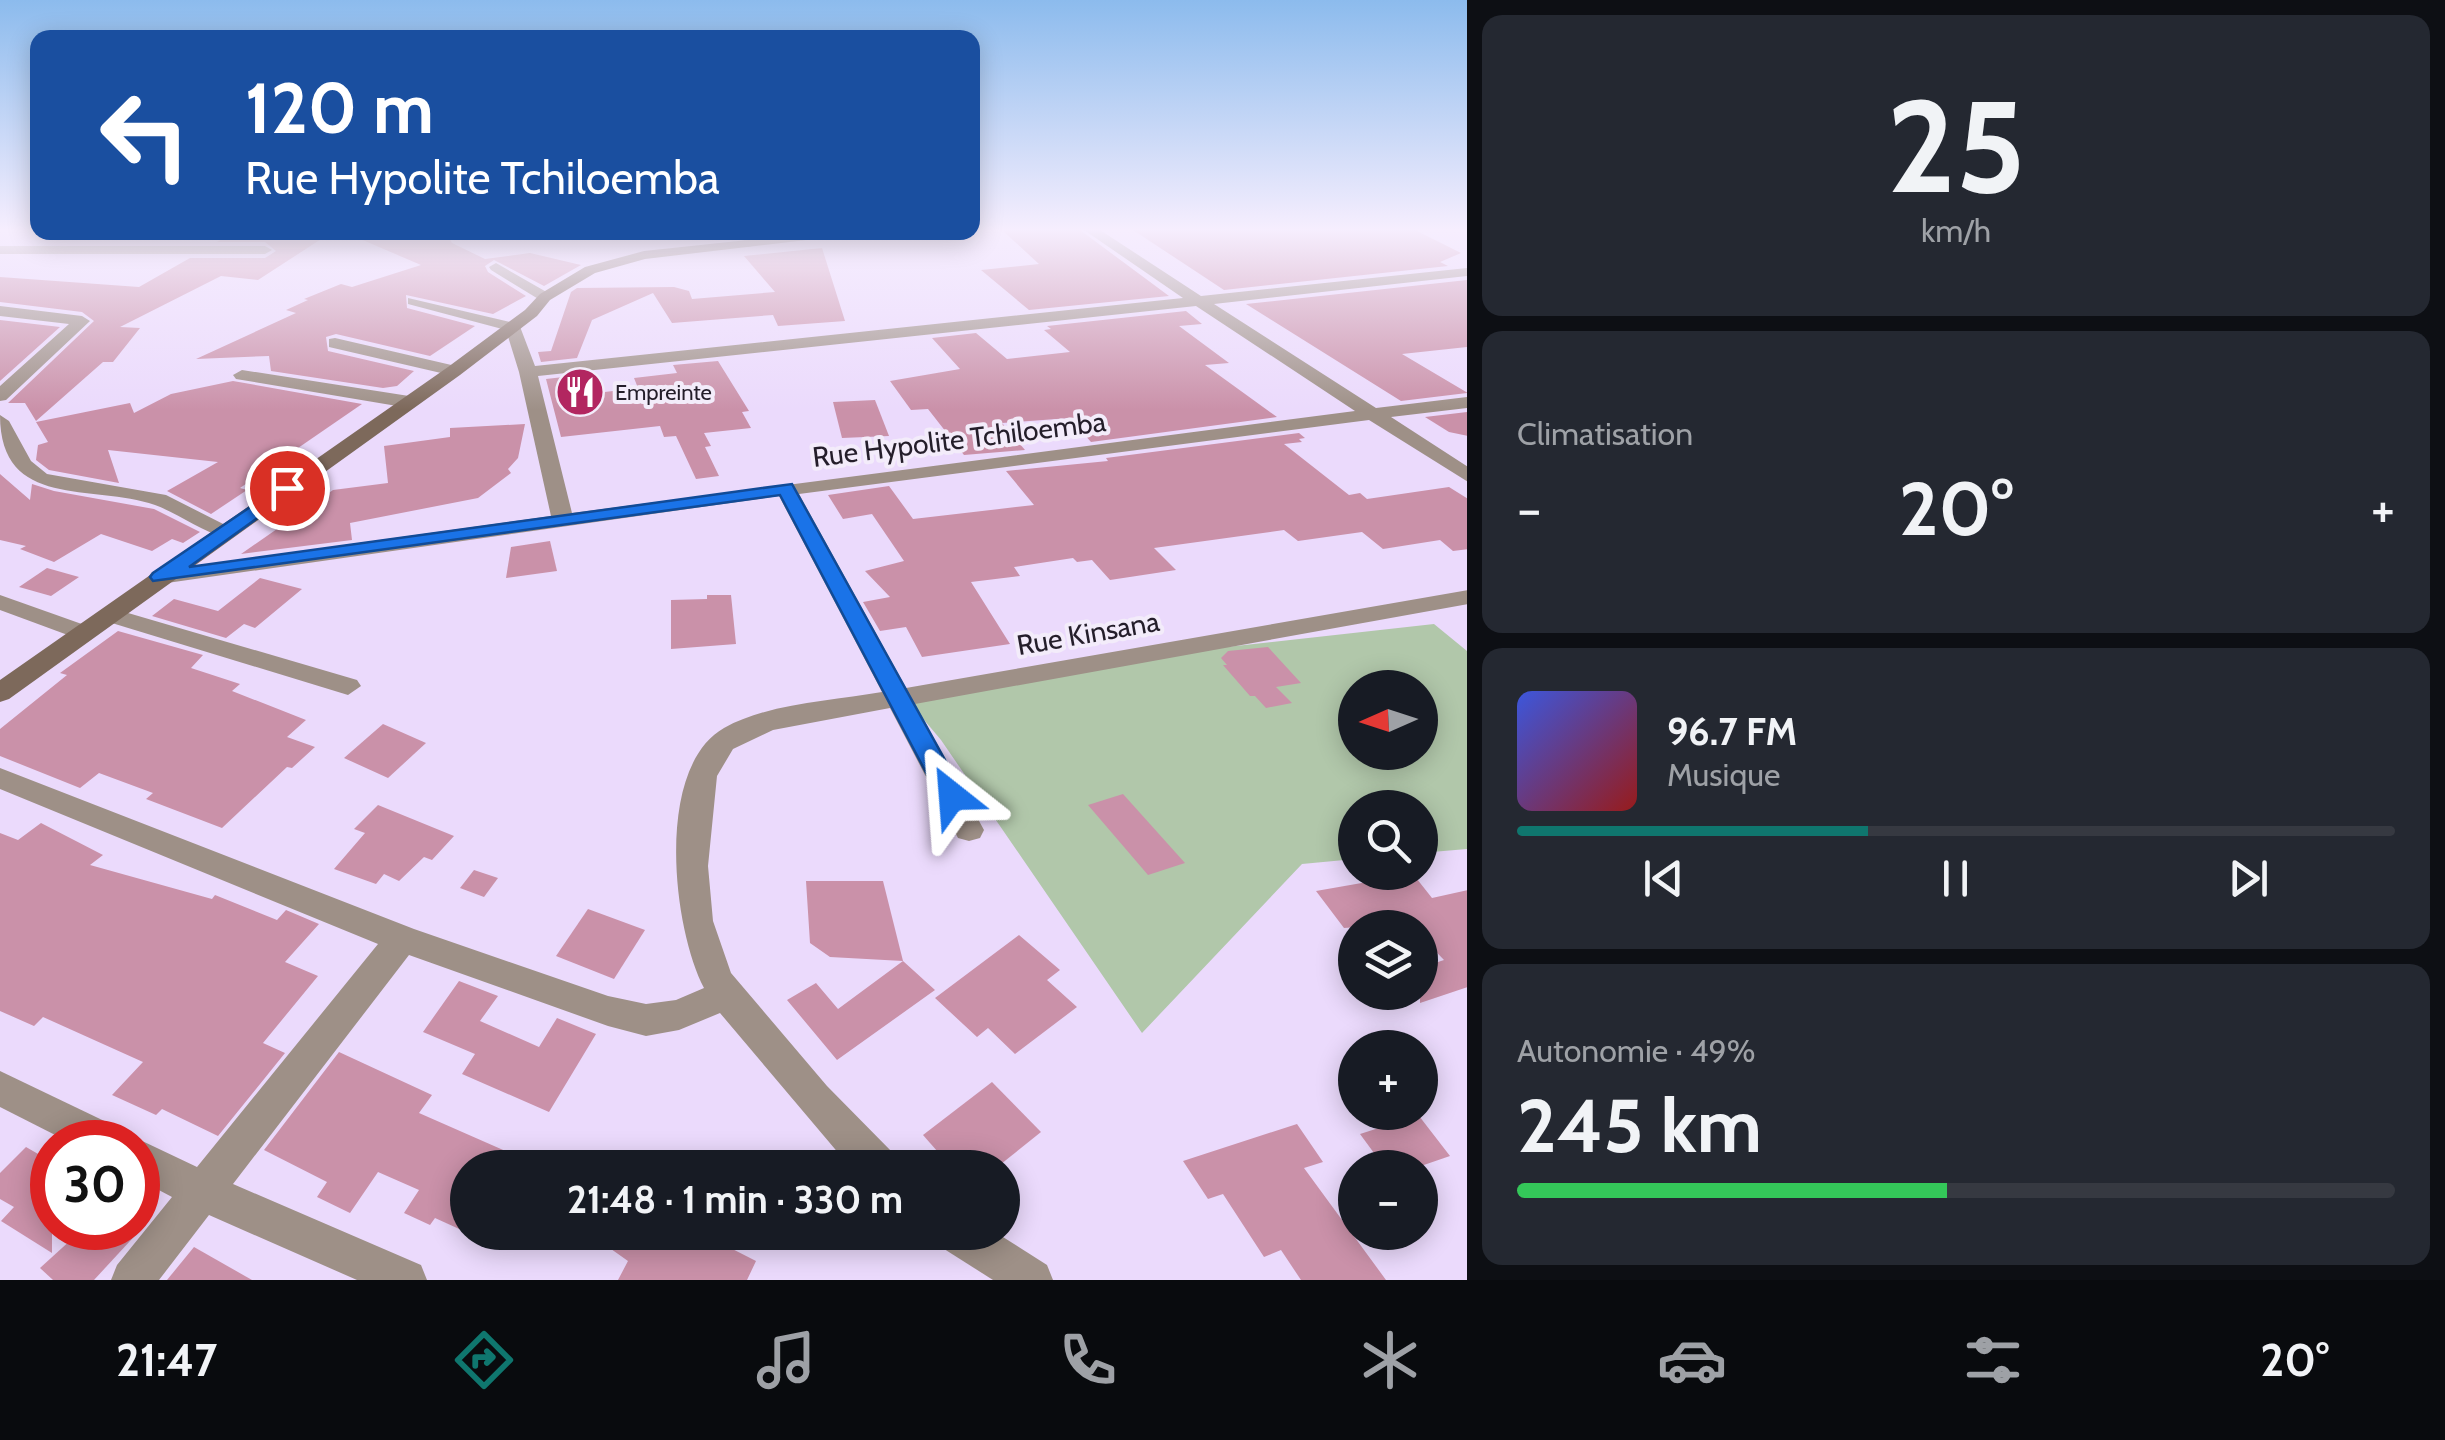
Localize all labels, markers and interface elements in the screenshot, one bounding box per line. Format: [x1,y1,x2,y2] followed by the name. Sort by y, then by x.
[245,65,434,151] text: 120 m
[1887,67,2025,225] text: 25
[80,70,210,200] icon: left
[245,151,720,205] text: Rue Hypolite Tchiloemba
[1921,211,1991,250] text: km/h
[554,366,606,418] restaurant icon: Empreinte
[615,379,712,406] place label: Empreinte
[810,404,1108,474] street label: Rue Hypolite Tchiloemba
[1517,414,1693,453] text: Climatisation
[245,446,330,531] pin
[260,461,315,516] icon: arrive
[1899,463,2013,554] text: 20°
[1517,475,1541,542] text: −
[2371,475,2395,542] text: +
[1014,604,1162,662] street label: Rue Kinsana
[1338,670,1438,770] north arrow
[1338,670,1438,1250] map controls
[1667,708,1797,755] text: 96.7 FM
[900,744,1004,848] position arrow
[1667,755,1780,794] text: Musique
[1338,790,1438,890] button: search
[1636,851,1691,906] icon: previous
[1928,851,1983,906] icon: pause
[2221,851,2276,906] icon: next
[1338,910,1438,1010] button: layers
[1338,1030,1438,1130] button: +
[1517,1031,1756,1070] text: Autonomie · 49%
[1517,1080,1762,1171] text: 245 km
[30,1120,160,1250] speed limit sign: 30
[1338,1150,1438,1250] button: −
[567,1176,903,1223] text: 21:48 · 1 min · 330 m
[449,1325,519,1395] icon: directions
[751,1325,821,1395] icon: music
[1053,1325,1123,1395] icon: phone
[1355,1325,1425,1395] icon: climate
[1657,1325,1727,1395] icon: car
[1958,1325,2028,1395] icon: filters
[116,1333,217,1387] text: 21:47
[2260,1333,2329,1387] text: 20°

